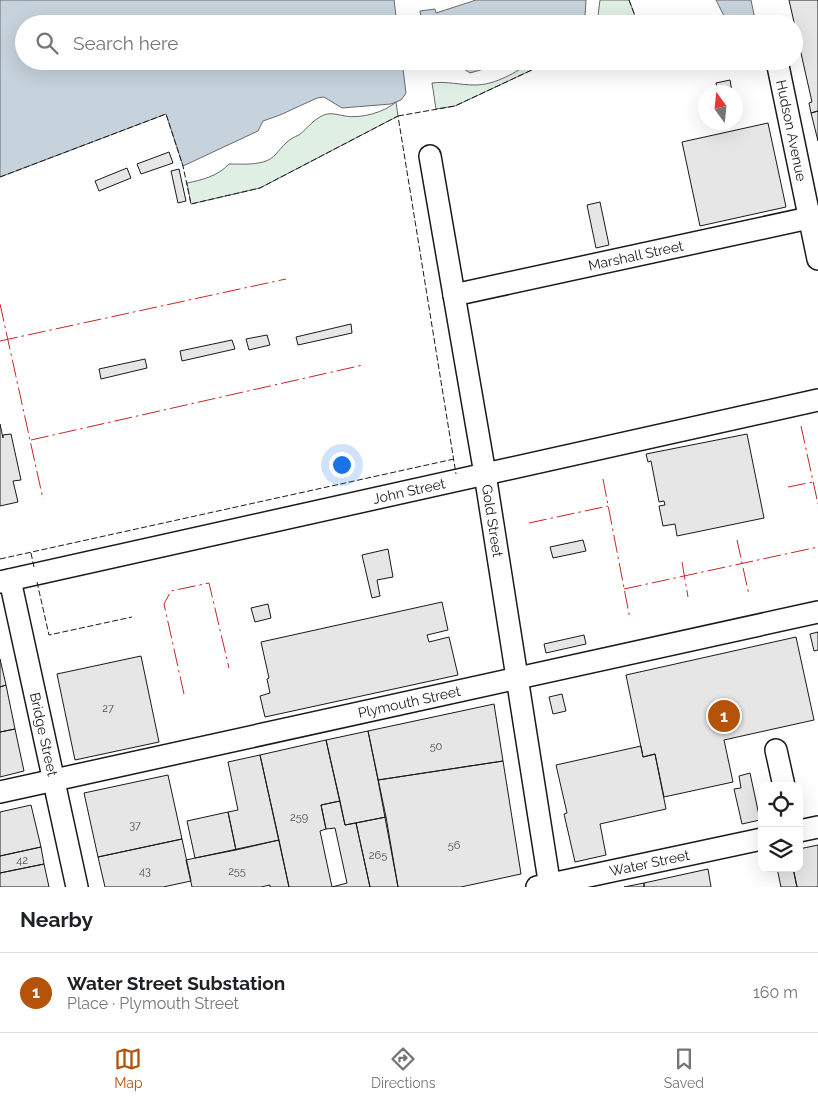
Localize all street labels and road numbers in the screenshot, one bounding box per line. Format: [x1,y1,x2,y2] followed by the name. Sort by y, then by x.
[773,78,810,183] street label: Hudson Avenue
[587,237,685,274] street label: Marshall Street
[371,475,447,507] street label: John Street
[479,483,506,558] street label: Gold Street
[356,683,462,721] street label: Plymouth Street
[27,691,61,778] street label: Bridge Street
[608,847,691,879] street label: Water Street

